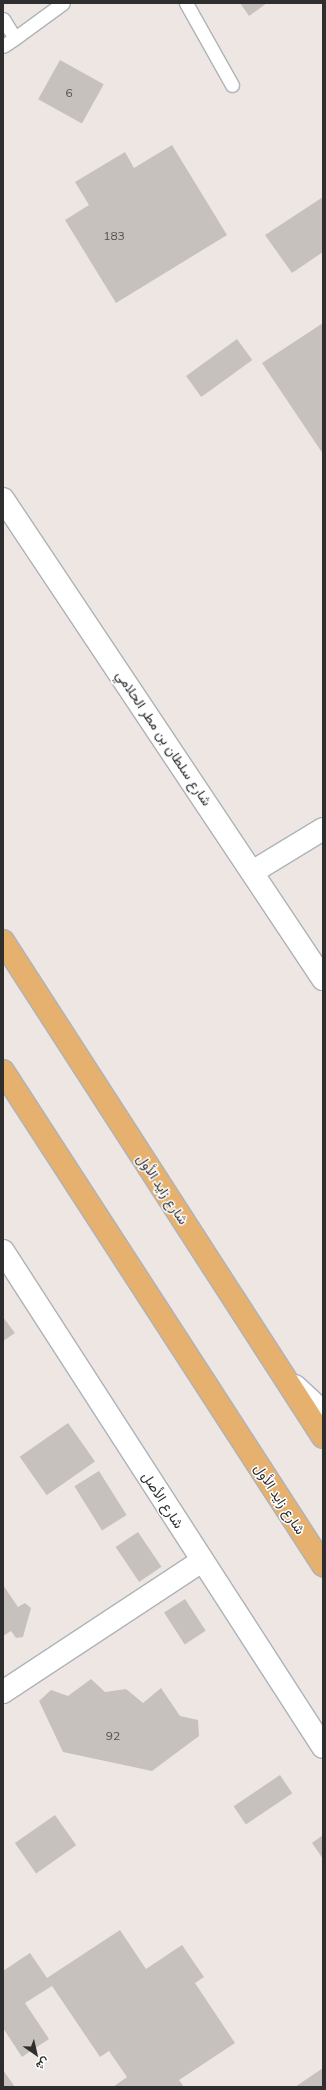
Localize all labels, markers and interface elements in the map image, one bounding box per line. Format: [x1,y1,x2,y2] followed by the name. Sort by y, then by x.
[65,86,73,100] house number: 6
[103,229,125,243] house number: 183
[112,667,216,809] street label: شارع سلطان بن مطر الحلامي
[134,1151,192,1227] street label: شارع زايد الأول
[251,1461,309,1537] street label: شارع زايد الأول
[138,1469,188,1531] street label: شارع الأصل
[106,1729,120,1743] house number: 92
[16,2034,56,2074] north arrow
[33,2054,52,2073] text: ش

